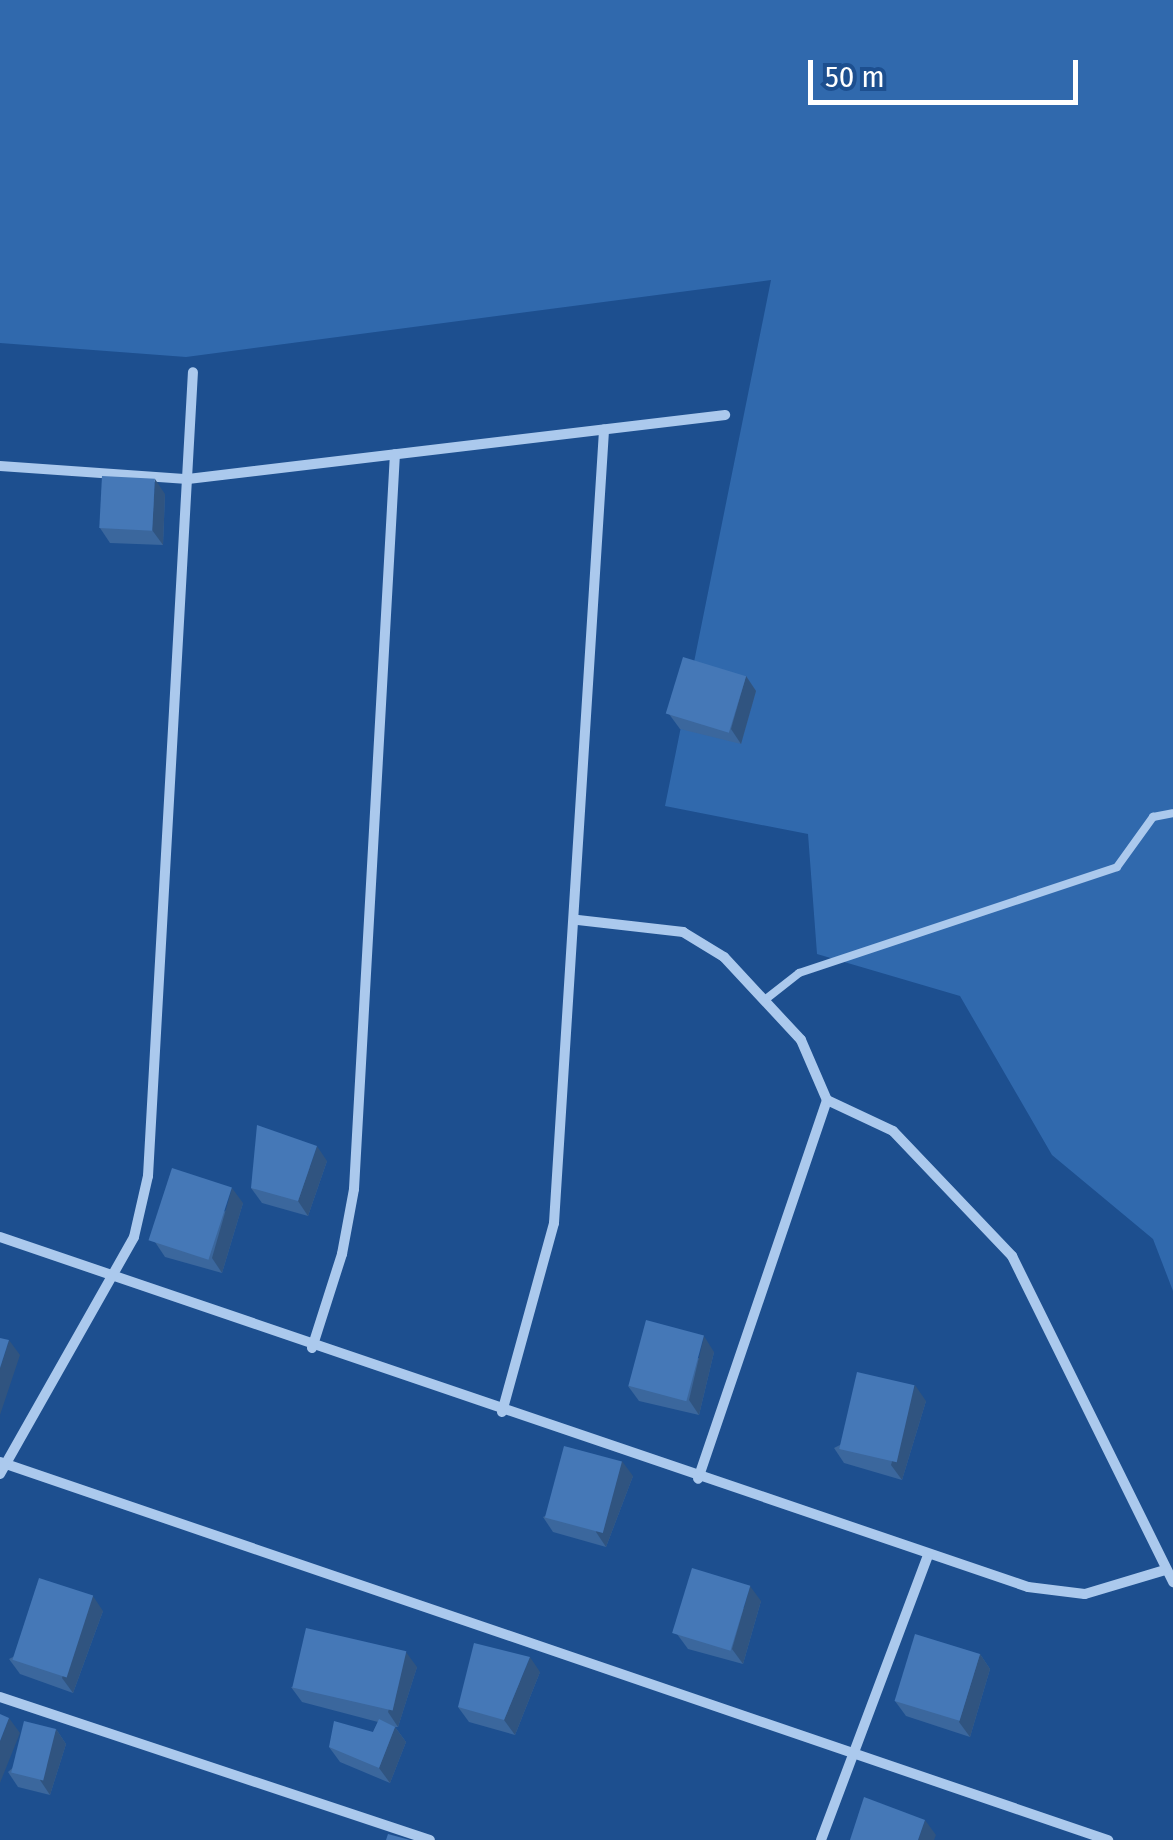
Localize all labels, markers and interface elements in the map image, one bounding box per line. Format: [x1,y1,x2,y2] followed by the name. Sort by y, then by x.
[813,40,1083,102] scale bar
[825,59,885,95] text: 50 m

